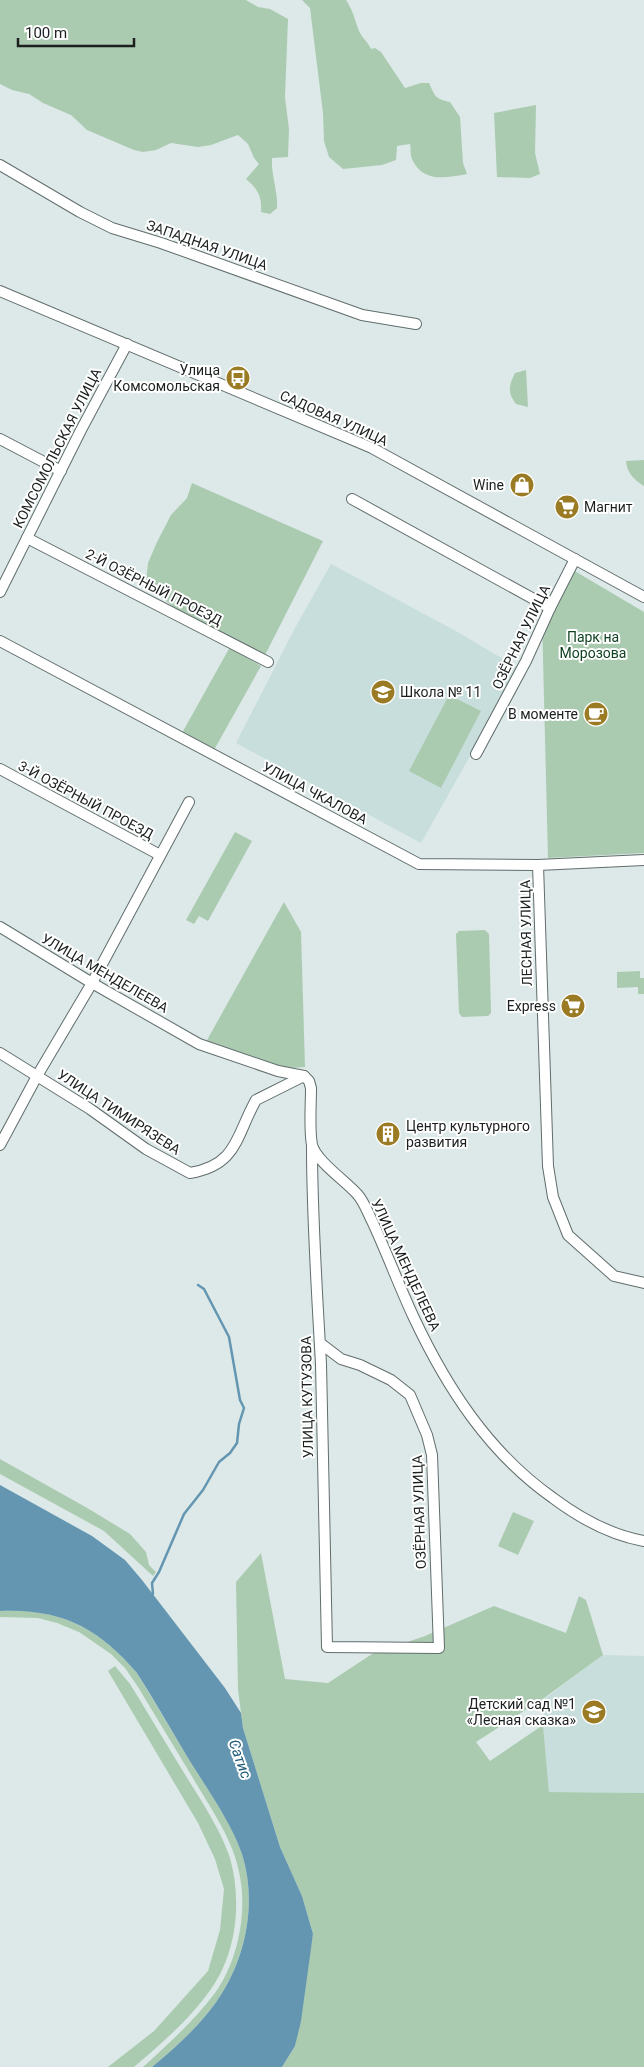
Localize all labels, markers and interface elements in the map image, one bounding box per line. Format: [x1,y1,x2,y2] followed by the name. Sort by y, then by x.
[18,15,134,47] scale bar
[25,24,67,42] text: 100 m
[145,217,269,273] street label: ЗАПАДНАЯ УЛИЦА
[113,362,220,394] place label: Улица Комсомольская
[10,365,104,531] street label: КОМСОМОЛЬСКАЯ УЛИЦА
[225,365,251,391] bus stop icon: Улица Комсомольская
[278,387,390,449] street label: САДОВАЯ УЛИЦА
[509,472,535,498] shop icon: Wine
[473,477,504,493] place label: Wine
[554,494,580,520] supermarket icon: Магнит
[584,499,633,515] place label: Магнит
[83,546,225,629] street label: 2-Й ОЗЁРНЫЙ ПРОЕЗД
[489,582,553,692] street label: ОЗЁРНАЯ УЛИЦА
[560,629,626,661] park label: Парк на Морозова
[370,679,396,705] school or university icon: Школа № 11
[400,684,481,700] place label: Школа № 11
[583,701,609,727] cafe icon: В моменте
[508,706,578,722] place label: В моменте
[16,758,157,843] street label: 3-Й ОЗЁРНЫЙ ПРОЕЗД
[260,759,370,827] street label: УЛИЦА ЧКАЛОВА
[517,880,535,986] street label: ЛЕСНАЯ УЛИЦА
[39,930,171,1016] street label: УЛИЦА МЕНДЕЛЕЕВА
[560,993,586,1019] supermarket icon: Express
[507,998,556,1014] place label: Express
[54,1066,184,1158] street label: УЛИЦА ТИМИРЯЗЕВА
[406,1118,530,1150] place label: Центр культурного развития
[375,1121,401,1147] building icon: Центр культурного развития
[368,1196,444,1334] street label: УЛИЦА МЕНДЕЛЕЕВА
[298,1336,316,1458] street label: УЛИЦА КУТУЗОВА
[409,1455,429,1569] street label: ОЗЁРНАЯ УЛИЦА
[467,1696,576,1728] place label: Детский сад №1 «Лесная сказка»
[581,1699,607,1725] school or university icon: Детский сад №1 «Лесная сказка»
[225,1737,255,1781] water label: Сатис

